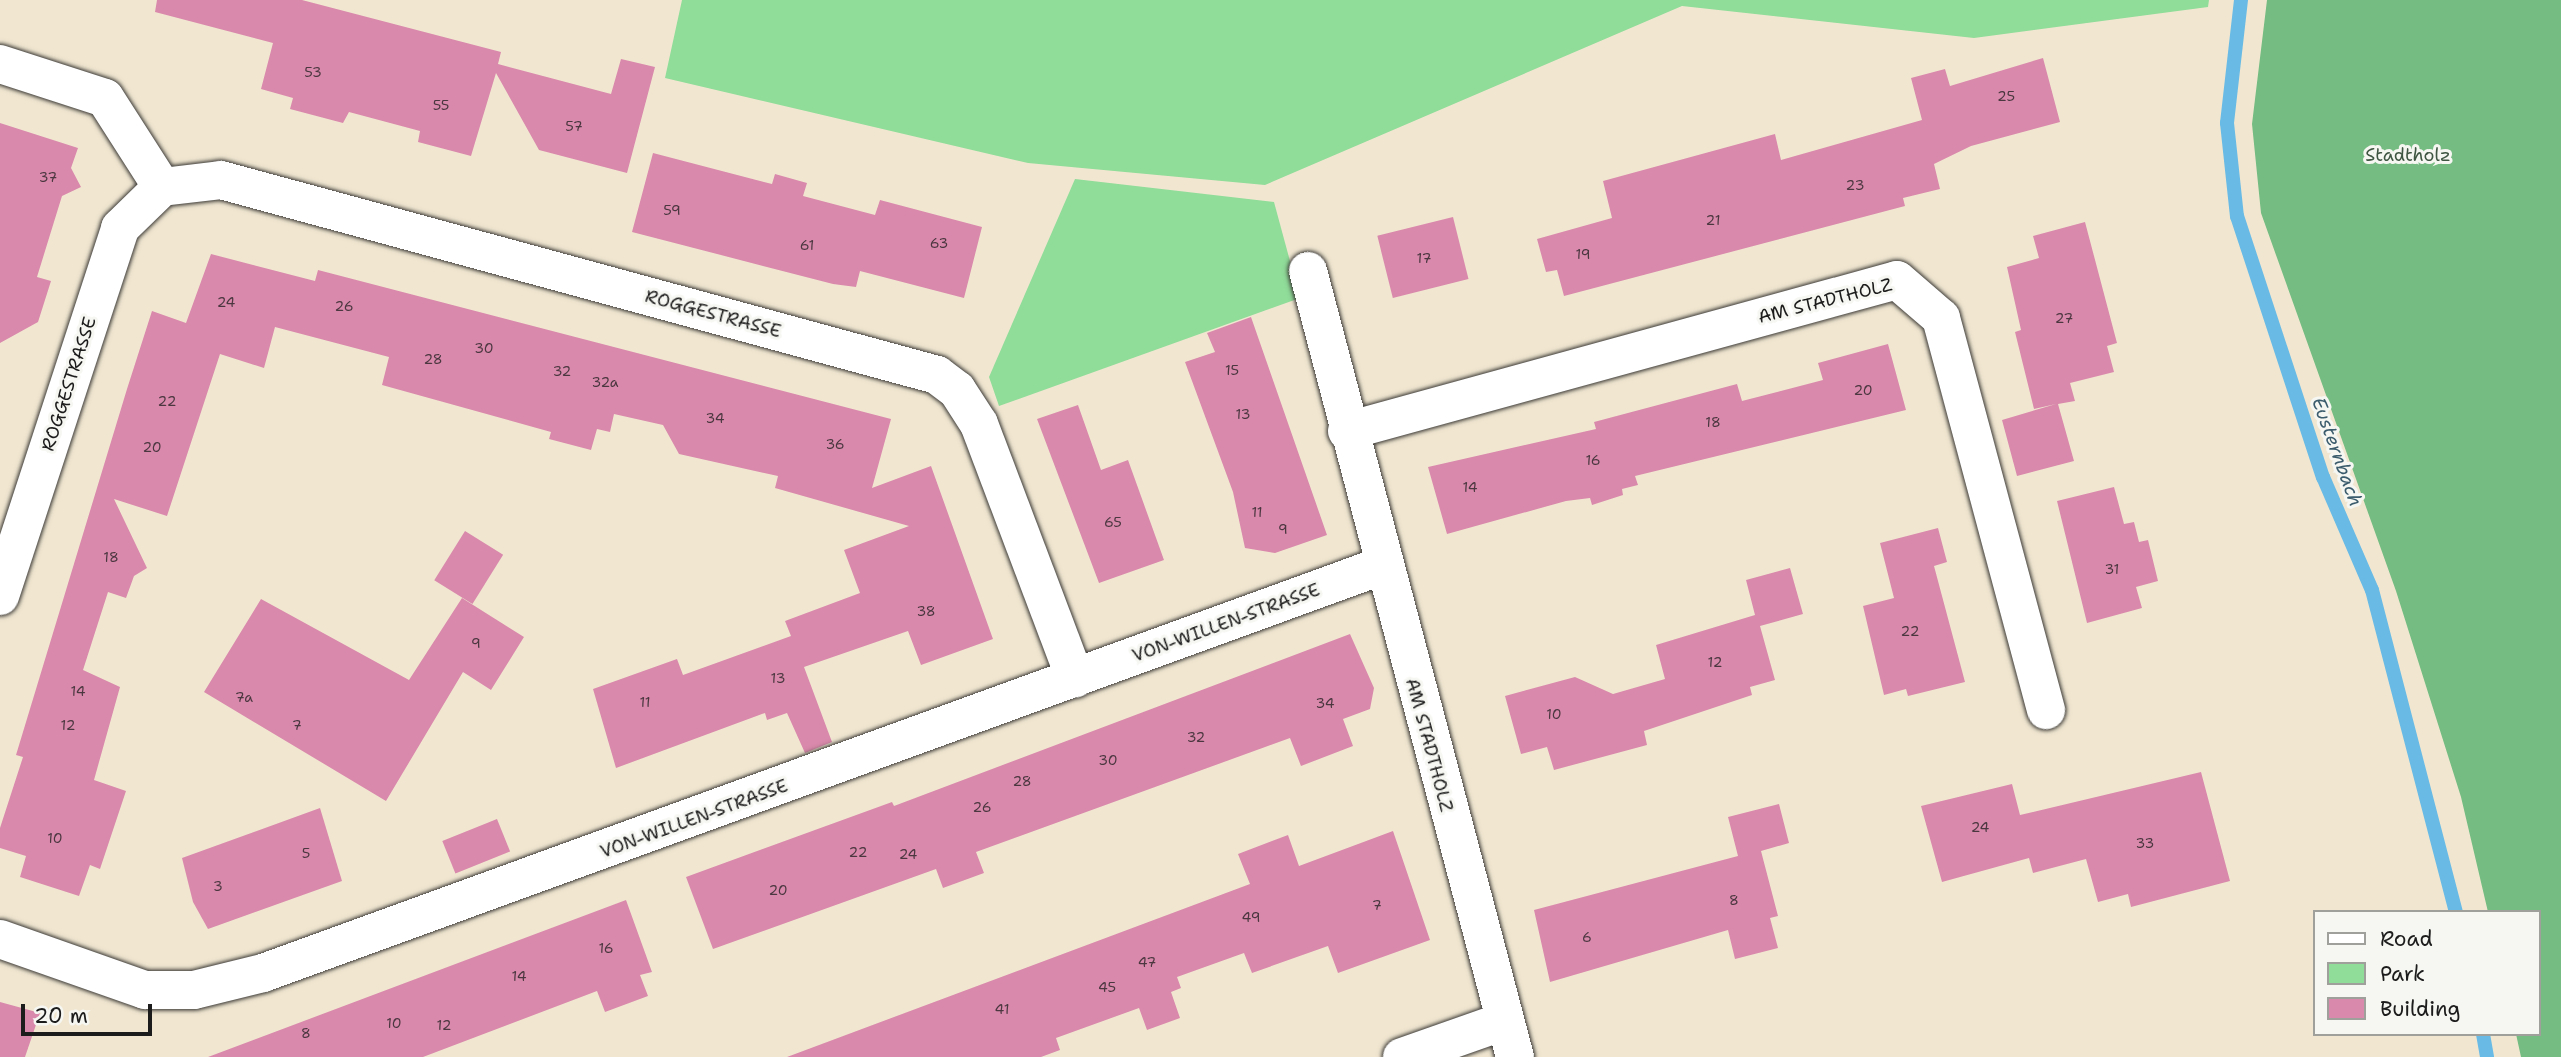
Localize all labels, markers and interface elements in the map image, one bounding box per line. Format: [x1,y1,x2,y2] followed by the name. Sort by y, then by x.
[304,64,322,80] house number: 53
[1997,88,2015,104] house number: 25
[433,97,449,113] house number: 55
[565,118,583,134] house number: 57
[2365,144,2451,166] park label: Stadtholz
[39,169,57,185] house number: 37
[1846,177,1864,193] house number: 23
[663,202,681,218] house number: 59
[1706,212,1720,228] house number: 21
[930,235,948,251] house number: 63
[800,237,814,253] house number: 61
[1575,246,1591,262] house number: 19
[1417,250,1431,266] house number: 17
[1756,274,1894,328] street label: AM STADTHOLZ
[643,285,783,343] street label: ROGGESTRASSE
[217,294,235,310] house number: 24
[335,298,353,314] house number: 26
[2055,310,2073,326] house number: 27
[37,314,101,454] street label: ROGGESTRASSE
[474,340,494,356] house number: 30
[423,351,443,367] house number: 28
[1225,362,1239,378] house number: 15
[553,363,571,379] house number: 32
[592,374,618,390] house number: 32a
[1853,382,1873,398] house number: 20
[158,393,176,409] house number: 22
[2307,394,2367,510] water label: Eusternbach
[1236,406,1250,422] house number: 13
[705,410,725,426] house number: 34
[1705,414,1721,430] house number: 18
[825,436,845,452] house number: 36
[142,439,162,455] house number: 20
[1585,452,1601,468] house number: 16
[1462,479,1478,495] house number: 14
[1251,504,1263,520] house number: 11
[1104,514,1122,530] house number: 65
[1278,521,1288,537] house number: 9
[103,549,119,565] house number: 18
[2105,561,2119,577] house number: 31
[1129,579,1323,667] street label: VON-WILLEN-STRASSE
[916,603,936,619] house number: 38
[1901,623,1919,639] house number: 22
[471,635,481,651] house number: 9
[1708,654,1722,670] house number: 12
[771,670,785,686] house number: 13
[1401,676,1457,814] street label: AM STADTHOLZ
[70,683,86,699] house number: 14
[235,689,253,705] house number: 7a
[639,694,651,710] house number: 11
[1315,695,1335,711] house number: 34
[1546,706,1562,722] house number: 10
[61,717,75,733] house number: 12
[292,717,302,733] house number: 7
[1187,729,1205,745] house number: 32
[1098,752,1118,768] house number: 30
[1012,773,1032,789] house number: 28
[597,775,791,863] street label: VON-WILLEN-STRASSE
[973,799,991,815] house number: 26
[1971,819,1989,835] house number: 24
[47,830,63,846] house number: 10
[2136,835,2154,851] house number: 33
[849,844,867,860] house number: 22
[302,845,310,861] house number: 5
[899,846,917,862] house number: 24
[213,878,223,894] house number: 3
[768,882,788,898] house number: 20
[1729,892,1739,908] house number: 8
[1372,897,1382,913] house number: 7
[1242,909,1260,925] house number: 49
[2312,910,2540,1036] legend
[2380,925,2433,953] text: Road
[1582,929,1592,945] house number: 6
[598,940,614,956] house number: 16
[1138,954,1156,970] house number: 47
[2380,960,2425,988] text: Park
[511,968,527,984] house number: 14
[1098,979,1116,995] house number: 45
[24,990,156,1034] scale bar
[2380,995,2460,1023] text: Building
[995,1001,1009,1017] house number: 41
[34,1002,88,1030] text: 20 m
[386,1015,402,1031] house number: 10
[437,1017,451,1033] house number: 12
[301,1025,311,1041] house number: 8

